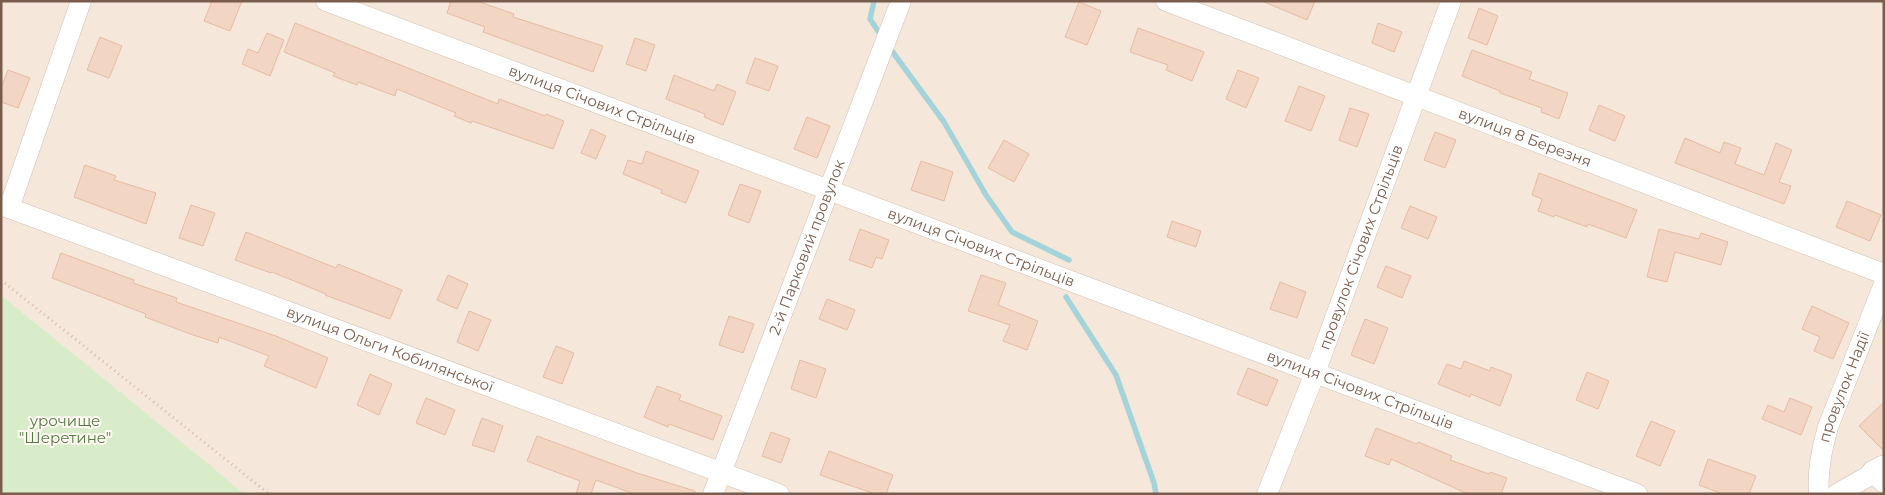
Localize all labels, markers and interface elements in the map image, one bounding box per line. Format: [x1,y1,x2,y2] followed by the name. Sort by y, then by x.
[506,61,699,148] street label: вулиця Січових Стрільців
[1456,103,1594,171] street label: вулиця 8 Березня
[1314,142,1407,352] street label: провулок Січових Стрільців
[765,156,849,338] street label: 2-й Парковий провулок
[885,203,1078,291] street label: вулиця Січових Стрільців
[284,302,496,396] street label: вулиця Ольги Кобилянської
[1814,328,1874,445] street label: провулок Надії
[1264,346,1457,433] street label: вулиця Січових Стрільців
[19,411,111,447] park label: урочище "Шеретине"

